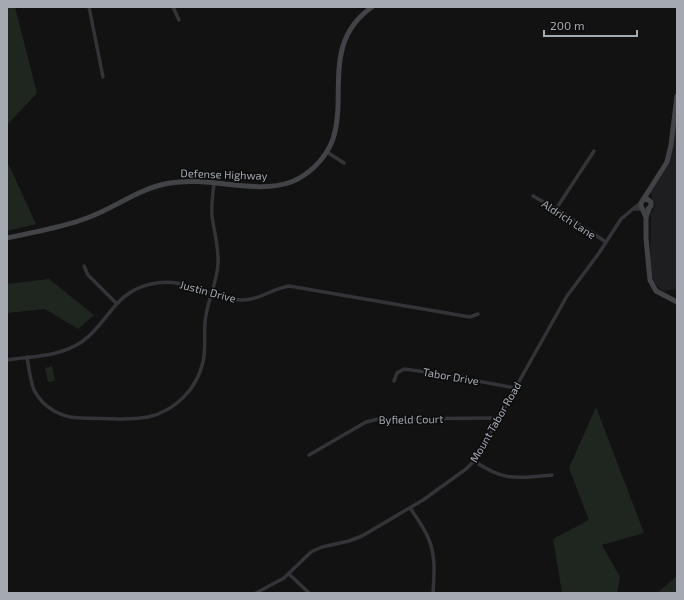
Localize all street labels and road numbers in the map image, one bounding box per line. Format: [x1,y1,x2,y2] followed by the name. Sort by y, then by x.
[180,166,268,182] street label: Defense Highway
[540,197,599,241] street label: Aldrich Lane
[179,277,238,305] street label: Justin Drive
[422,365,480,387] street label: Tabor Drive
[467,379,523,465] street label: Mount Tabor Road
[379,412,443,426] street label: Byfield Court

